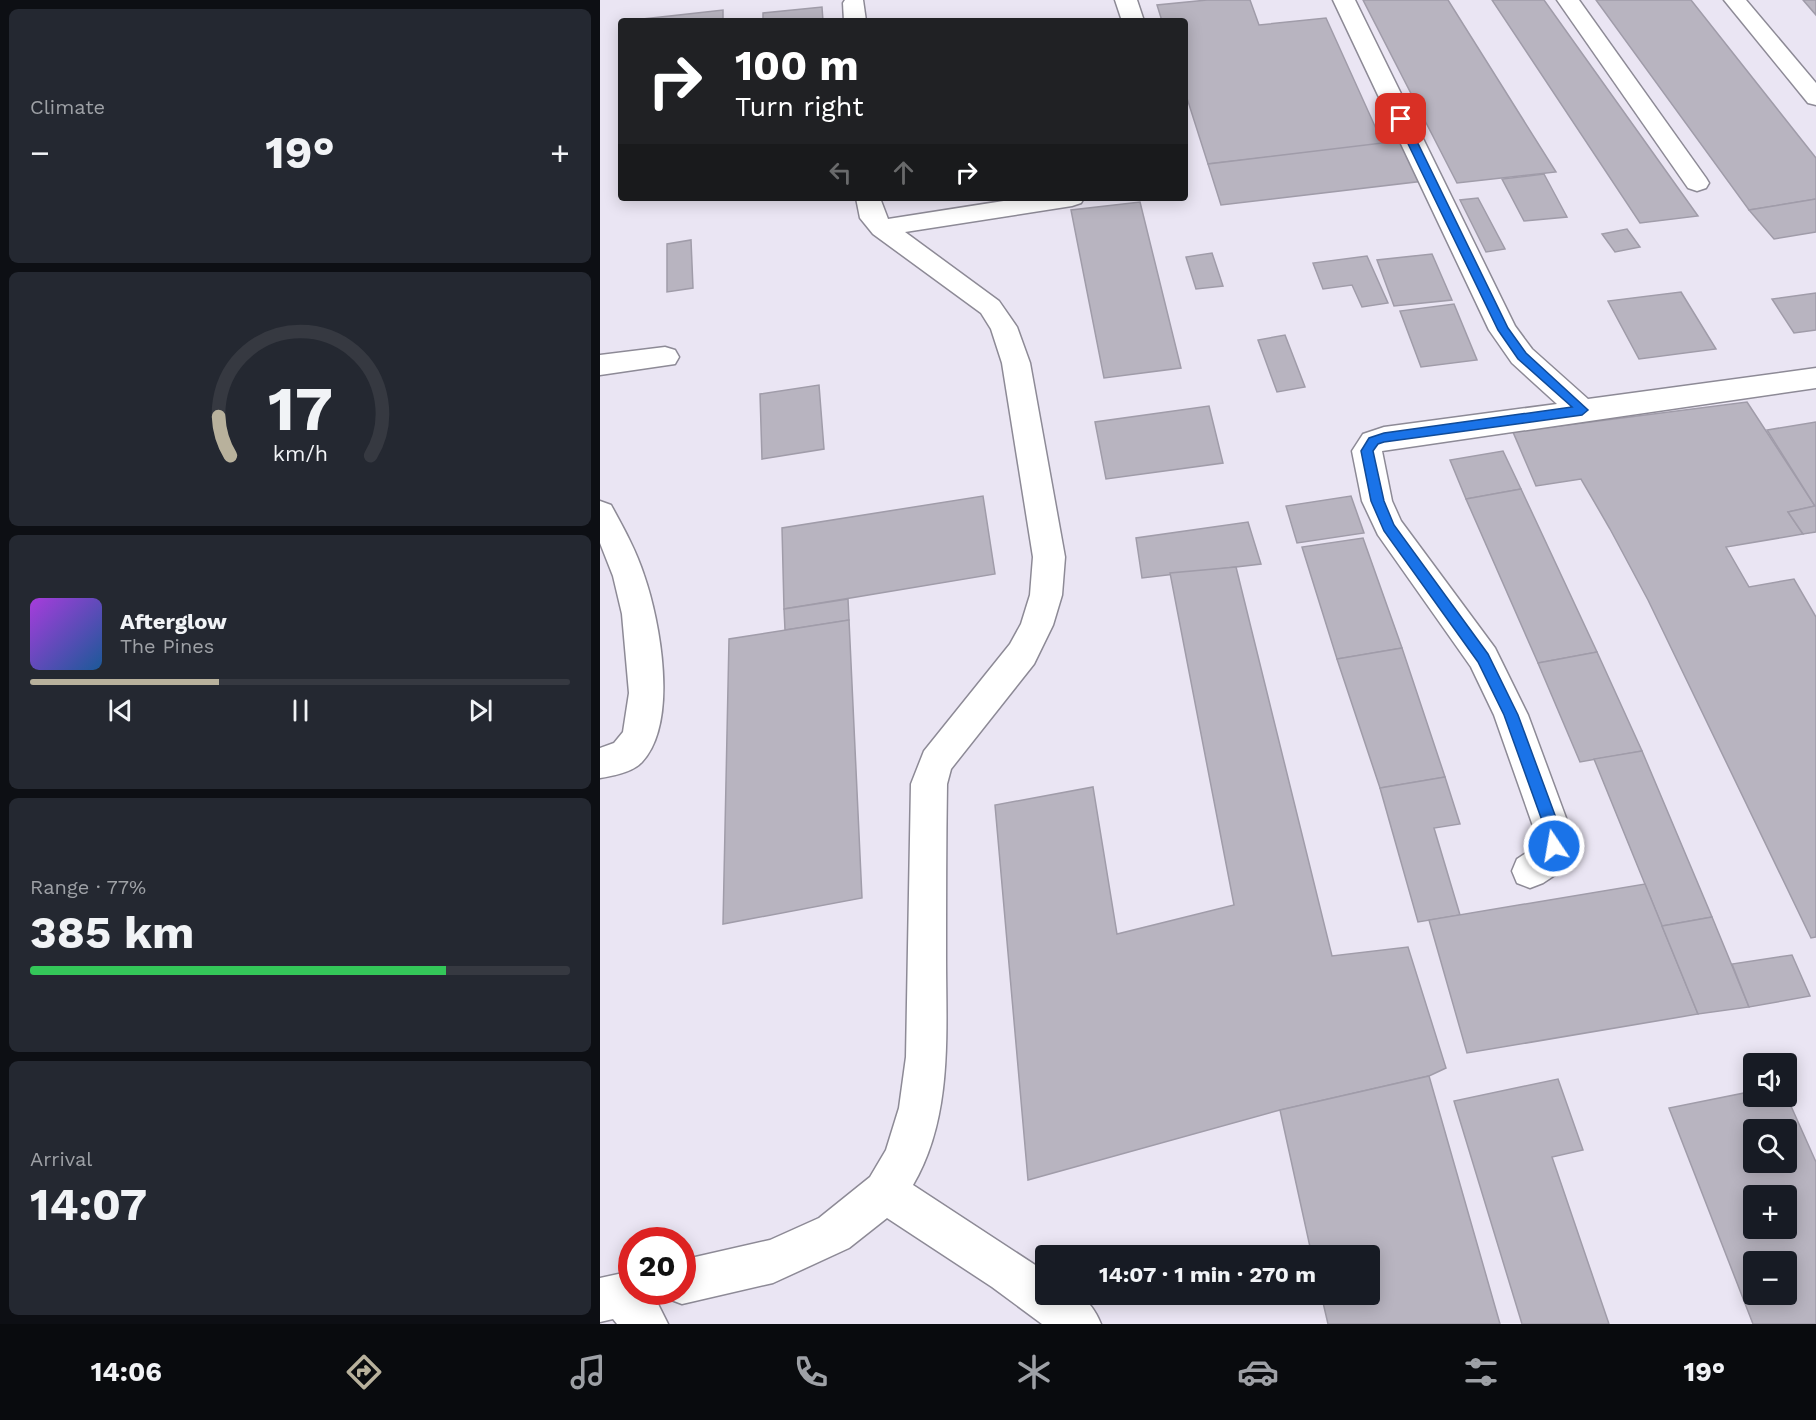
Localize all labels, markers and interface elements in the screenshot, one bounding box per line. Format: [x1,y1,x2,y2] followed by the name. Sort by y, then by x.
[735,41,859,90] text: 100 m
[636,42,714,120] icon: right
[735,91,864,123] text: Turn right
[1375,93,1426,144] pin
[30,95,105,119] text: Climate
[1384,102,1417,135] icon: arrive
[265,126,335,179] text: 19°
[30,133,50,172] text: −
[550,133,570,172] text: +
[824,156,857,189] icon: left
[887,156,920,189] icon: ahead
[950,156,983,189] icon: right
[268,372,332,445] text: 17
[272,441,328,466] text: km/h
[120,609,227,634] text: Afterglow
[120,634,214,658] text: The Pines
[104,694,137,727] icon: previous
[284,694,317,727] icon: pause
[464,694,497,727] icon: next
[1522,814,1586,878] position arrow
[30,875,146,899] text: Range · 77%
[30,906,194,959] text: 385 km
[1743,1053,1797,1305] map controls
[1743,1053,1797,1107] button: sound
[1743,1119,1797,1173] button: search
[30,1147,92,1171] text: Arrival
[30,1178,147,1231] text: 14:07
[1743,1185,1797,1239] button: +
[618,1227,696,1305] speed limit sign: 20
[1743,1251,1797,1305] button: −
[1099,1262,1316,1287] text: 14:07 · 1 min · 270 m
[343,1351,385,1393] icon: directions
[567,1351,609,1393] icon: music
[790,1351,832,1393] icon: phone
[1013,1351,1055,1393] icon: climate
[1237,1351,1279,1393] icon: car
[1460,1351,1502,1393] icon: filters
[91,1356,162,1388] text: 14:06
[1684,1356,1725,1388] text: 19°

